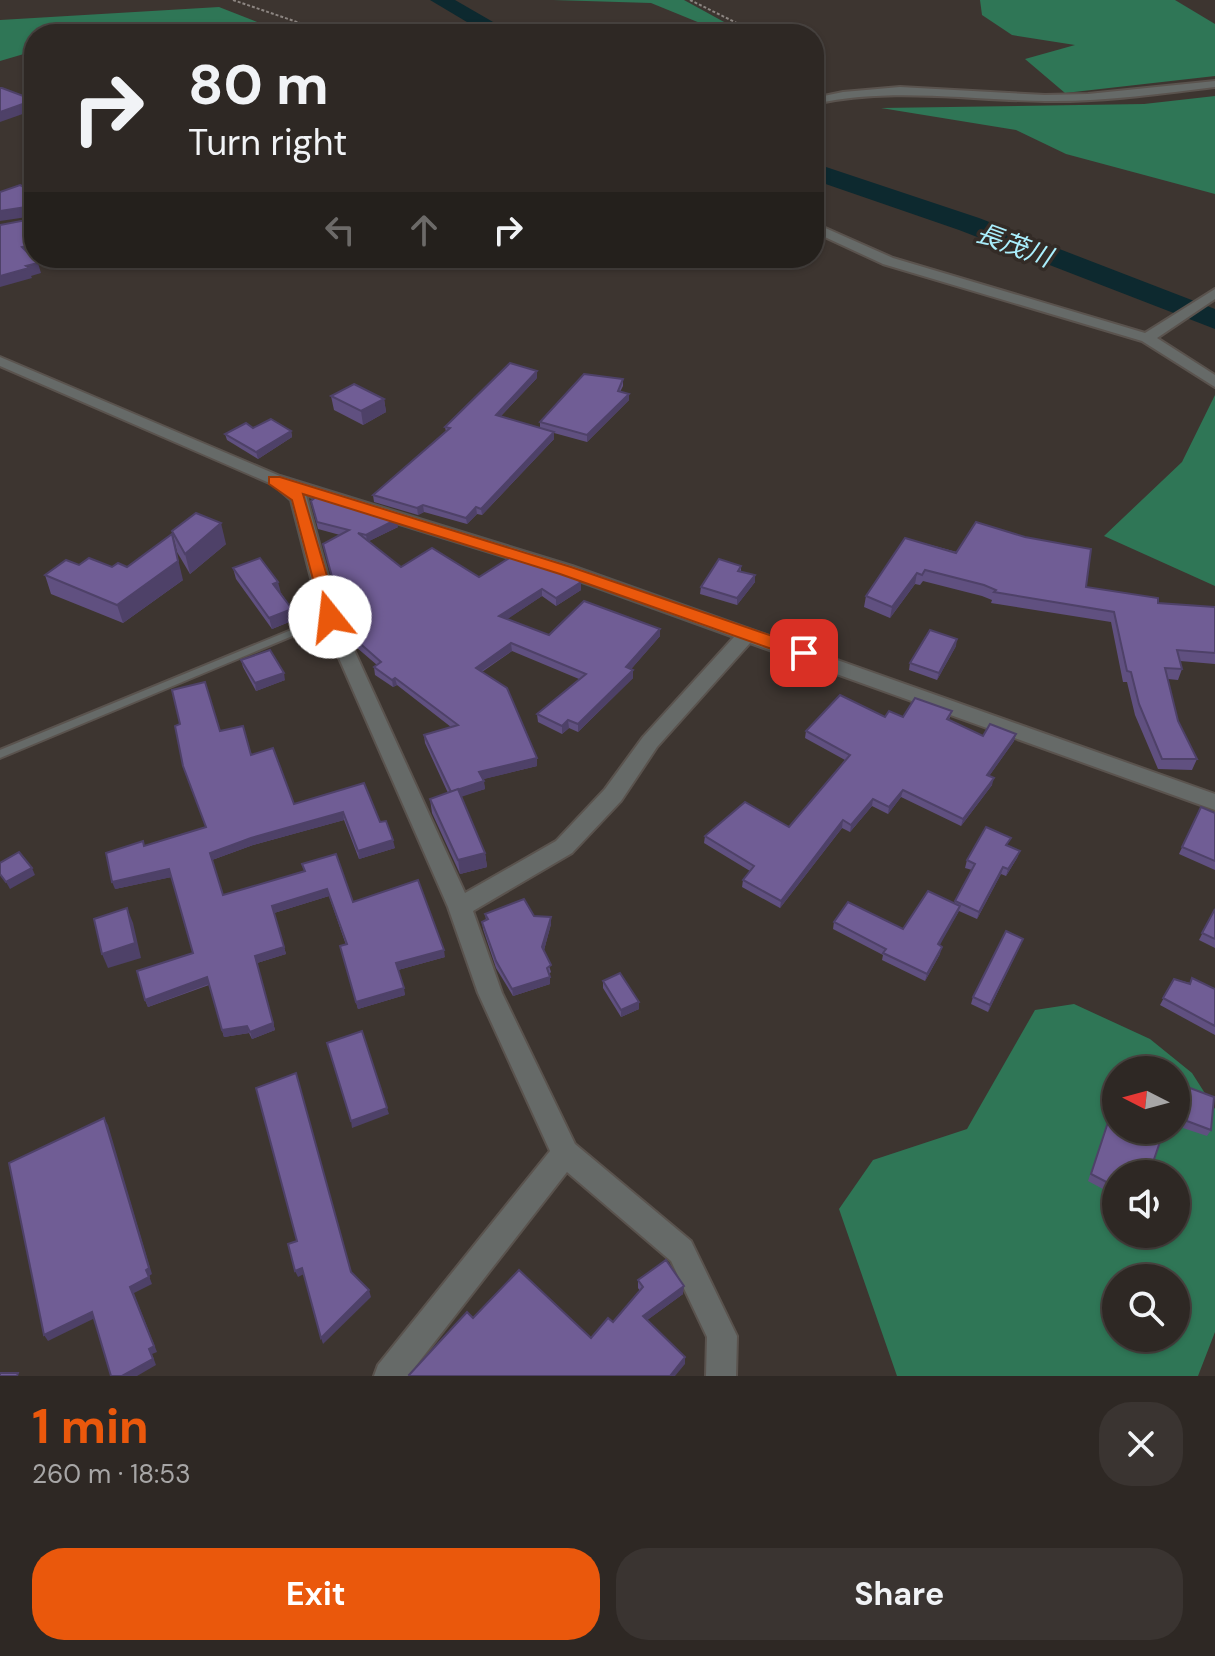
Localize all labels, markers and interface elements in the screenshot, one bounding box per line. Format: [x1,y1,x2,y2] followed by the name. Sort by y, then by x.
[188,48,329,121] text: 80 m
[56,56,160,160] icon: right
[188,119,347,166] text: Turn right
[318,208,362,252] icon: left
[402,208,446,252] icon: ahead
[486,208,530,252] icon: right
[972,216,1059,275] water label: 長茂川
[288,575,372,659] position arrow
[770,619,838,687] pin
[782,631,826,675] icon: arrive
[1102,1056,1190,1144] north arrow
[1102,1056,1190,1352] map controls
[1102,1160,1190,1248] button: sound
[1102,1264,1190,1352] button: search
[32,1395,149,1458] text: 1 min
[1099,1402,1183,1486] button: close
[32,1457,191,1491] text: 260 m · 18:53
[32,1548,600,1640] button: Exit
[616,1548,1183,1640] button: Share

